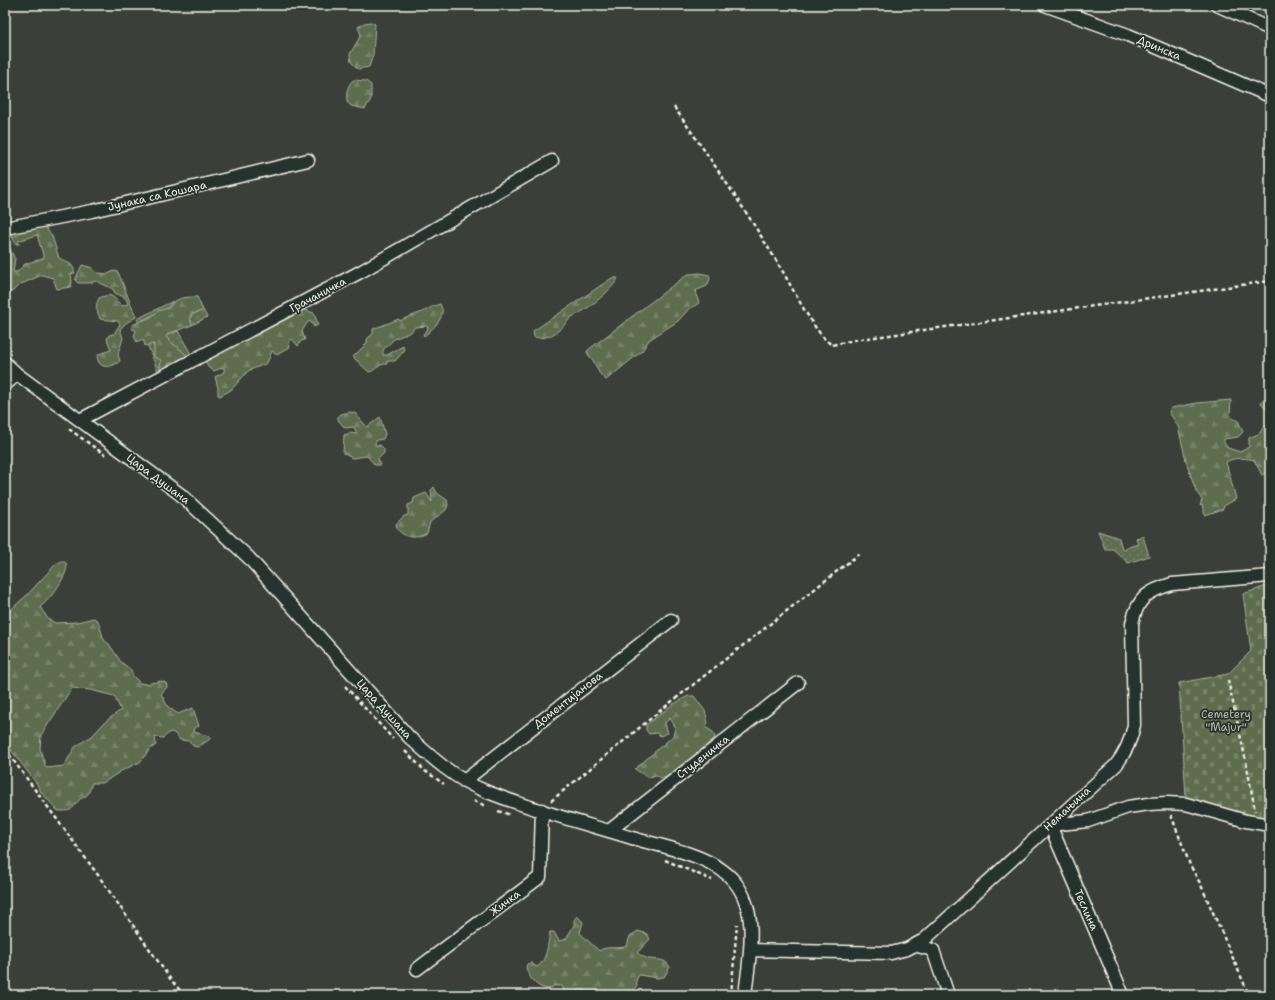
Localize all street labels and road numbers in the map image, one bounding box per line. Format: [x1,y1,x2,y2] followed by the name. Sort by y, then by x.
[1135,32,1183,64] street label: Дринска
[106,177,208,215] street label: Јунака са Кошара
[287,274,349,316] street label: Грачаничка
[123,450,193,508] street label: Цара Душана
[530,668,606,732] street label: Доментијанова
[353,676,415,742] street label: Цара Душана
[674,732,733,782] street label: Студеничка
[1040,783,1094,835] street label: Немањина
[487,886,524,919] street label: Жичка
[1070,887,1102,933] street label: Теслина

